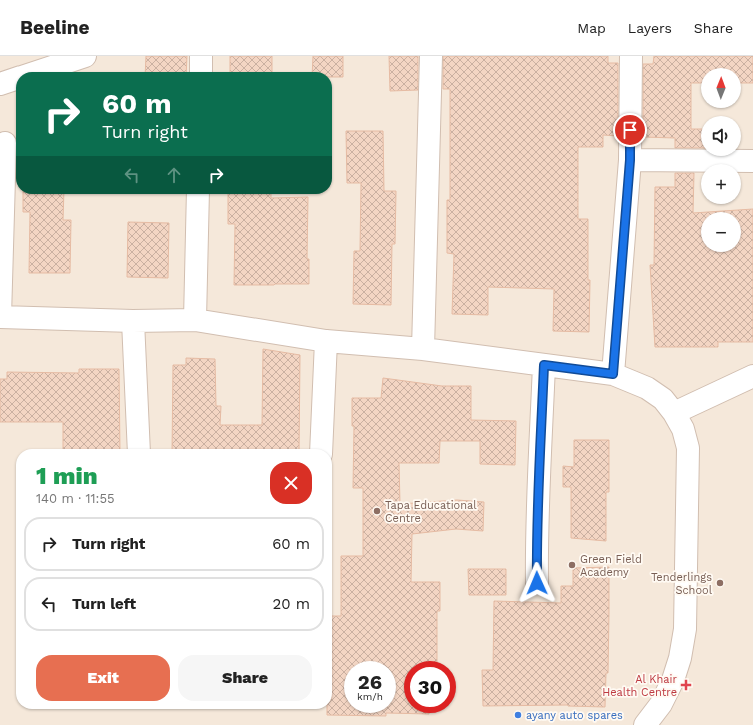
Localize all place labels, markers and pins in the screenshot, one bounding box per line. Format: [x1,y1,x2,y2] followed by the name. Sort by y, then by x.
[613,113,647,147] pin
[385,499,477,525] place label: Tapa Educational Centre
[372,506,382,516] marker: Tapa Educational Centre
[580,553,642,579] place label: Green Field Academy
[567,560,577,570] marker: Green Field Academy
[651,571,713,597] place label: Tenderlings School
[715,578,725,588] marker: Tenderlings School
[602,673,677,699] place label: Al Khair Health Centre
[680,679,692,691] marker: Al Khair Health Centre
[526,709,623,722] place label: ayany auto spares
[513,710,523,720] marker: ayany auto spares

